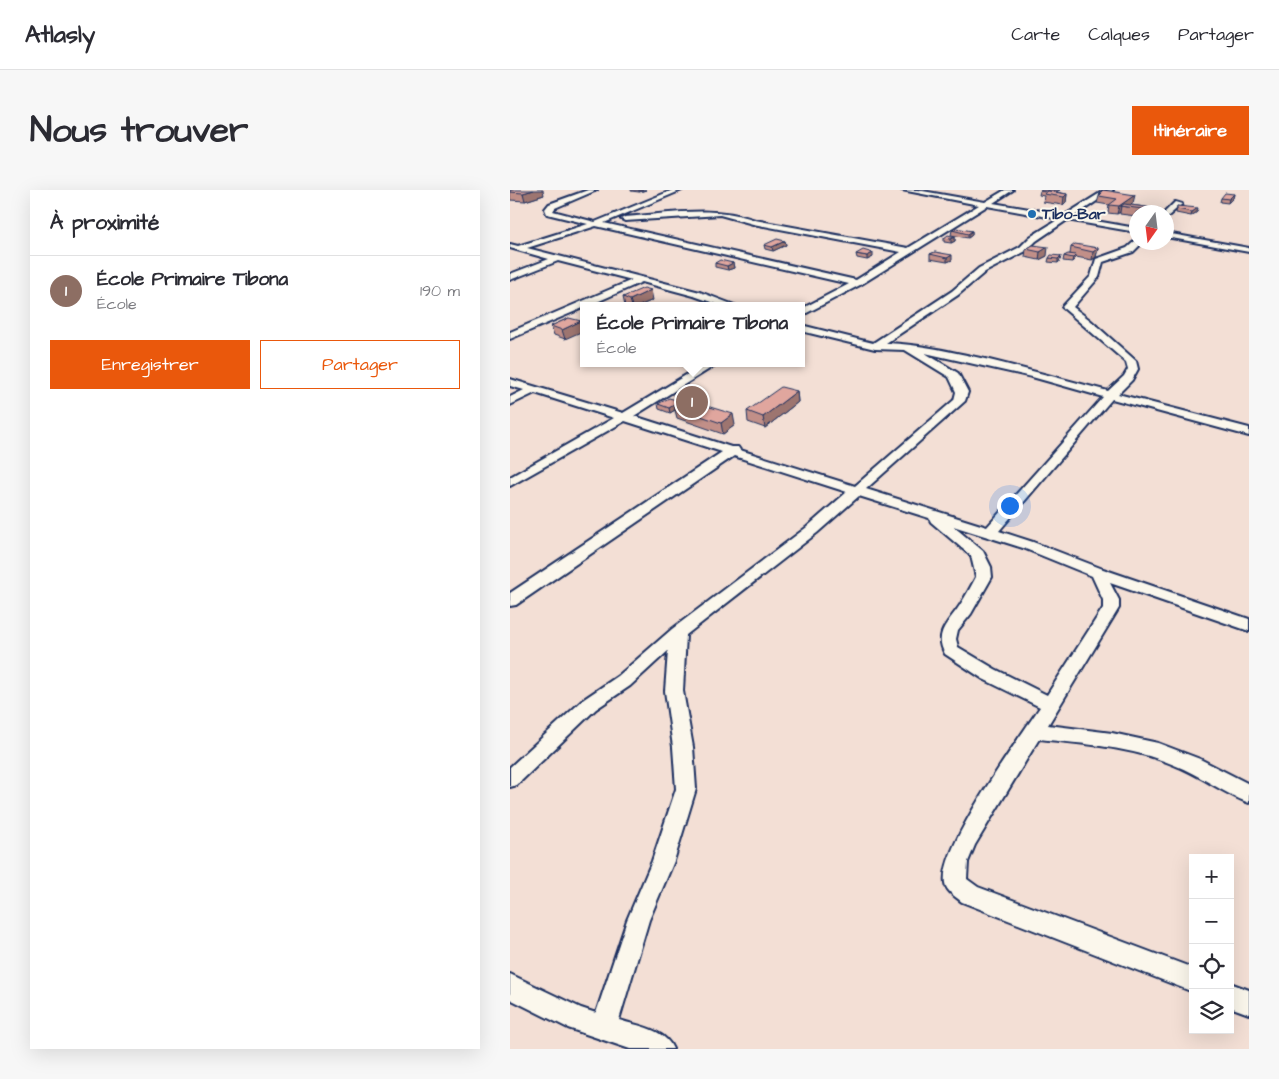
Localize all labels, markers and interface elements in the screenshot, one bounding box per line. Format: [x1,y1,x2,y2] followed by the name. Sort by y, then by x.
[25,18,95,52] text: Atlasly
[1011,22,1060,47] text: Carte
[1088,22,1150,47] text: Calques
[1178,22,1254,47] text: Partager
[30,106,248,155] text: Nous trouver
[1132,106,1249,155] button: Itinéraire
[1041,203,1106,225] place label: Tibo-Bar
[1129,205,1174,250] north arrow
[50,208,159,237] text: À proximité
[1026,208,1038,220] marker: Tibo-Bar
[97,266,288,293] text: École Primaire Tibona
[65,280,67,302] text: 1
[420,280,460,302] text: 190 m
[97,293,137,315] text: École
[580,302,805,367] popup
[597,310,788,337] text: École Primaire Tibona
[597,337,637,359] text: École
[50,340,250,389] button: Enregistrer
[260,340,460,389] button: Partager
[676,383,708,421] pin: 1
[997,493,1023,519] your location
[1189,854,1234,1034] map controls
[1189,854,1234,899] button: +
[1189,899,1234,944] button: −
[1189,944,1234,989] button: locate
[1189,989,1234,1034] button: layers

